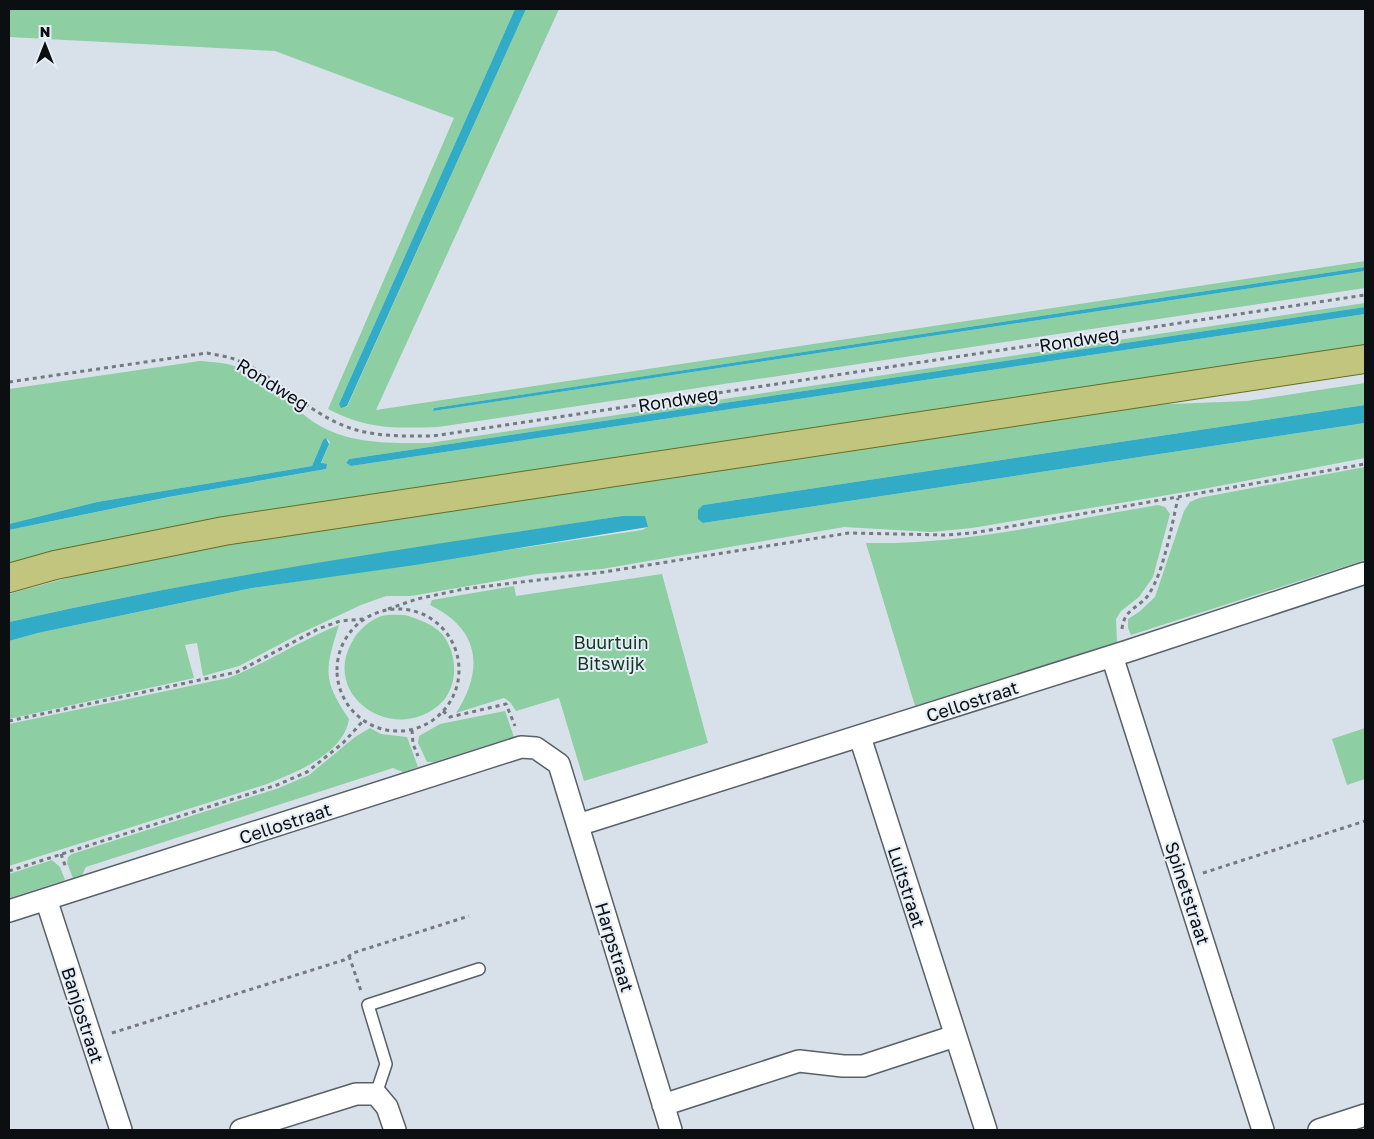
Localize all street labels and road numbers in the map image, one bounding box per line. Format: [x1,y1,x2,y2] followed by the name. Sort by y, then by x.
[1037,322,1121,356] street label: Rondweg
[233,353,313,415] street label: Rondweg
[636,382,720,416] street label: Rondweg
[923,676,1021,726] street label: Cellostraat
[236,798,334,848] street label: Cellostraat
[1161,839,1215,947] street label: Spinetstraat
[884,844,930,930] street label: Luitstraat
[591,899,639,995] street label: Harpstraat
[57,964,109,1066] street label: Banjostraat

